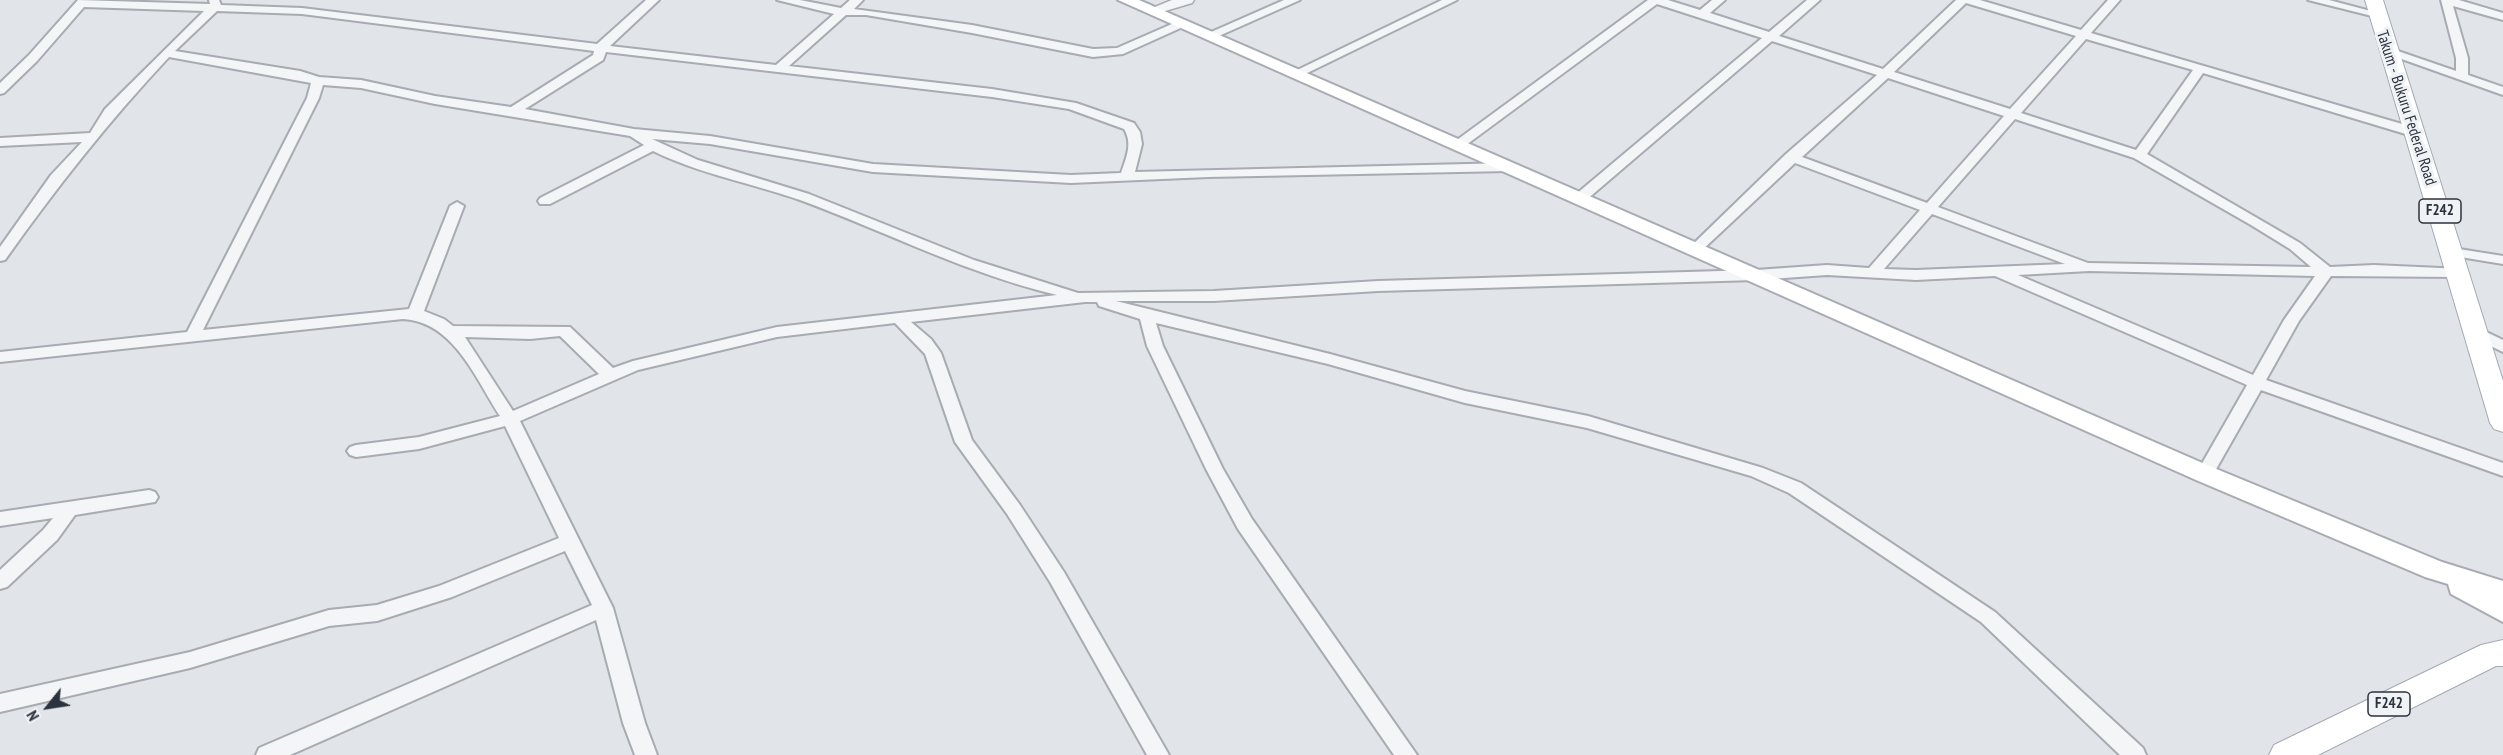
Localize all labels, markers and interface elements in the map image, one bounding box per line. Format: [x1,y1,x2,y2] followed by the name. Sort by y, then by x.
[2372,28,2440,188] street label: Takum - Bukuru Federal Road
[2419,199,2461,223] road number: F242
[18,677,78,737] north arrow
[2368,692,2410,716] road number: F242
[22,707,43,725] text: N

